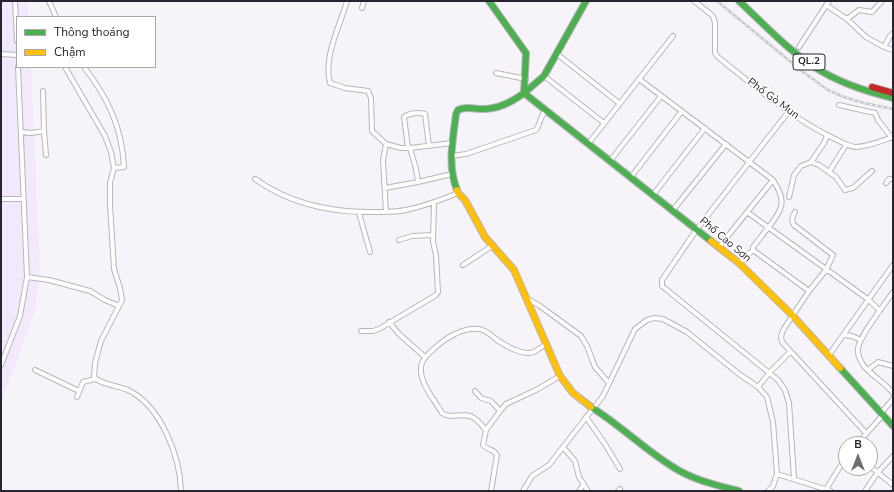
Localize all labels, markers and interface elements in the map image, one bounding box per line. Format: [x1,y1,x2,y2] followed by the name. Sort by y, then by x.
[16,16,156,68] legend
[54,24,130,40] text: Thông thoáng
[54,44,86,60] text: Chậm
[793,54,825,70] road number: QL.2
[744,76,802,122] street label: Phố Gò Mun
[697,215,753,265] street label: Phố Cao Sơn
[838,436,878,476] north arrow
[854,437,862,452] text: B

